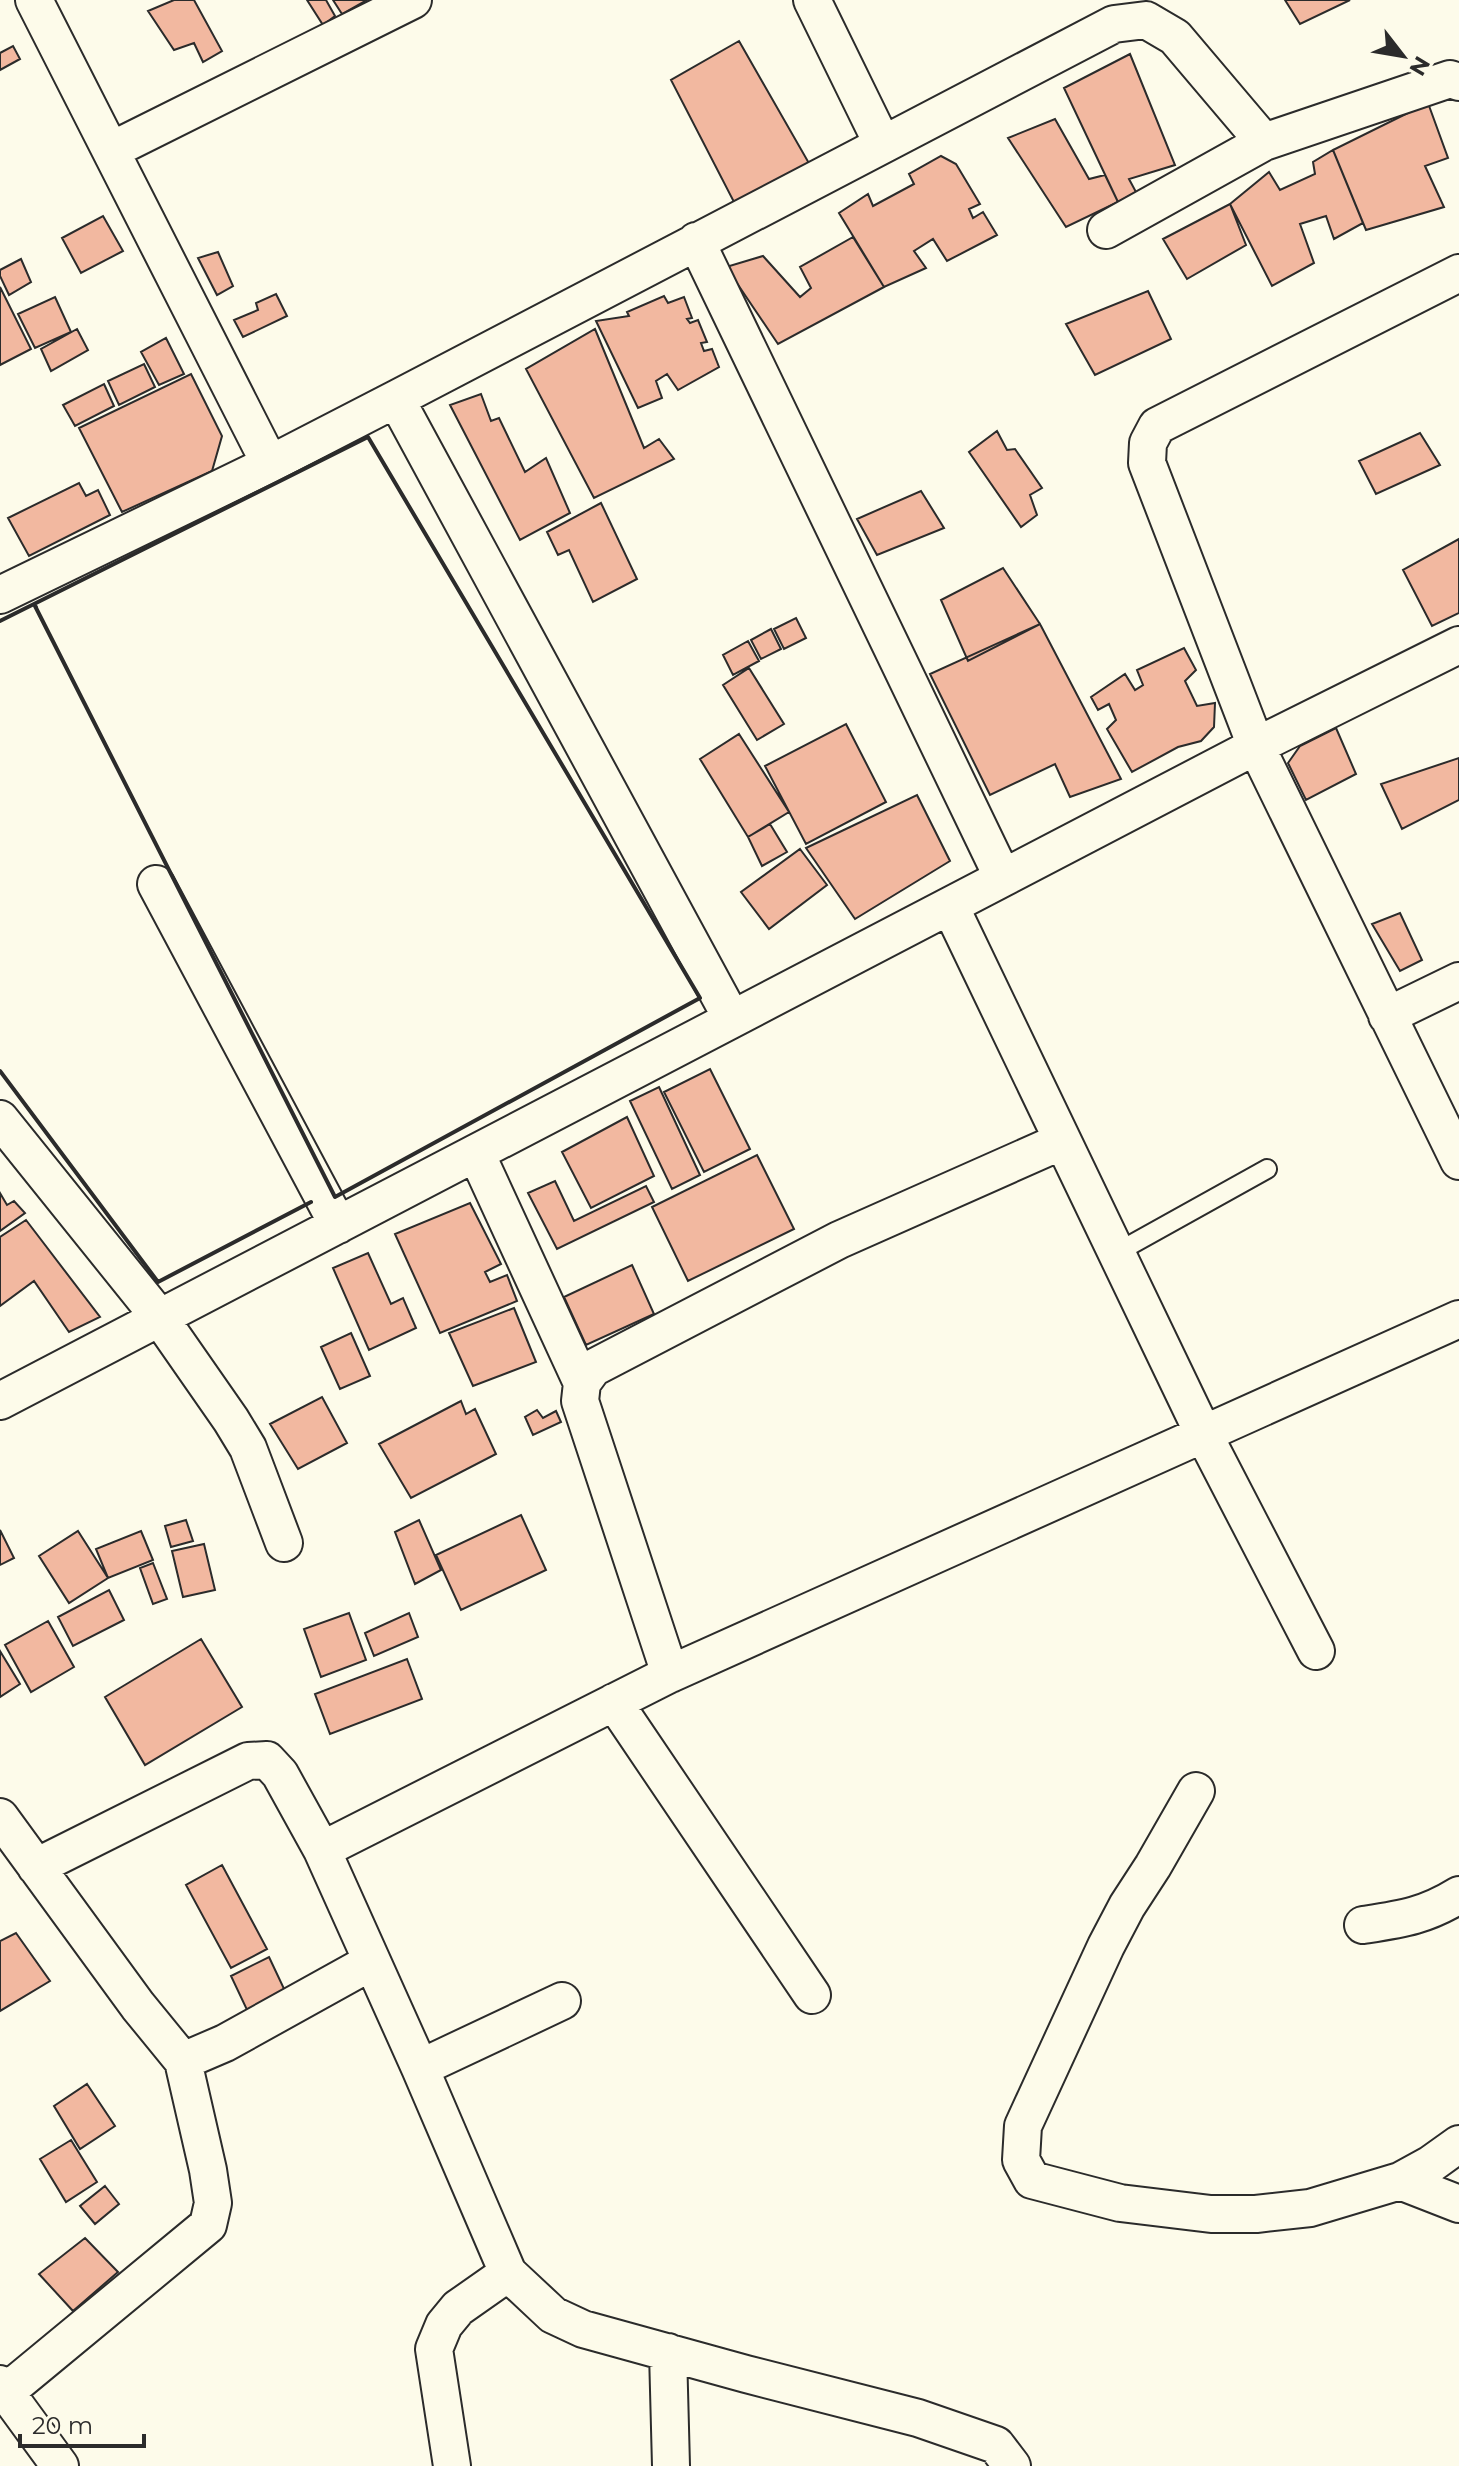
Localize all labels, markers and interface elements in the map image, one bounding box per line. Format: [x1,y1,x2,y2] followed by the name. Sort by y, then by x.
[1363,16,1443,96] north arrow
[1404,51,1436,81] text: N
[20,2398,144,2448] scale bar
[32,2411,93,2440] text: 20 m

